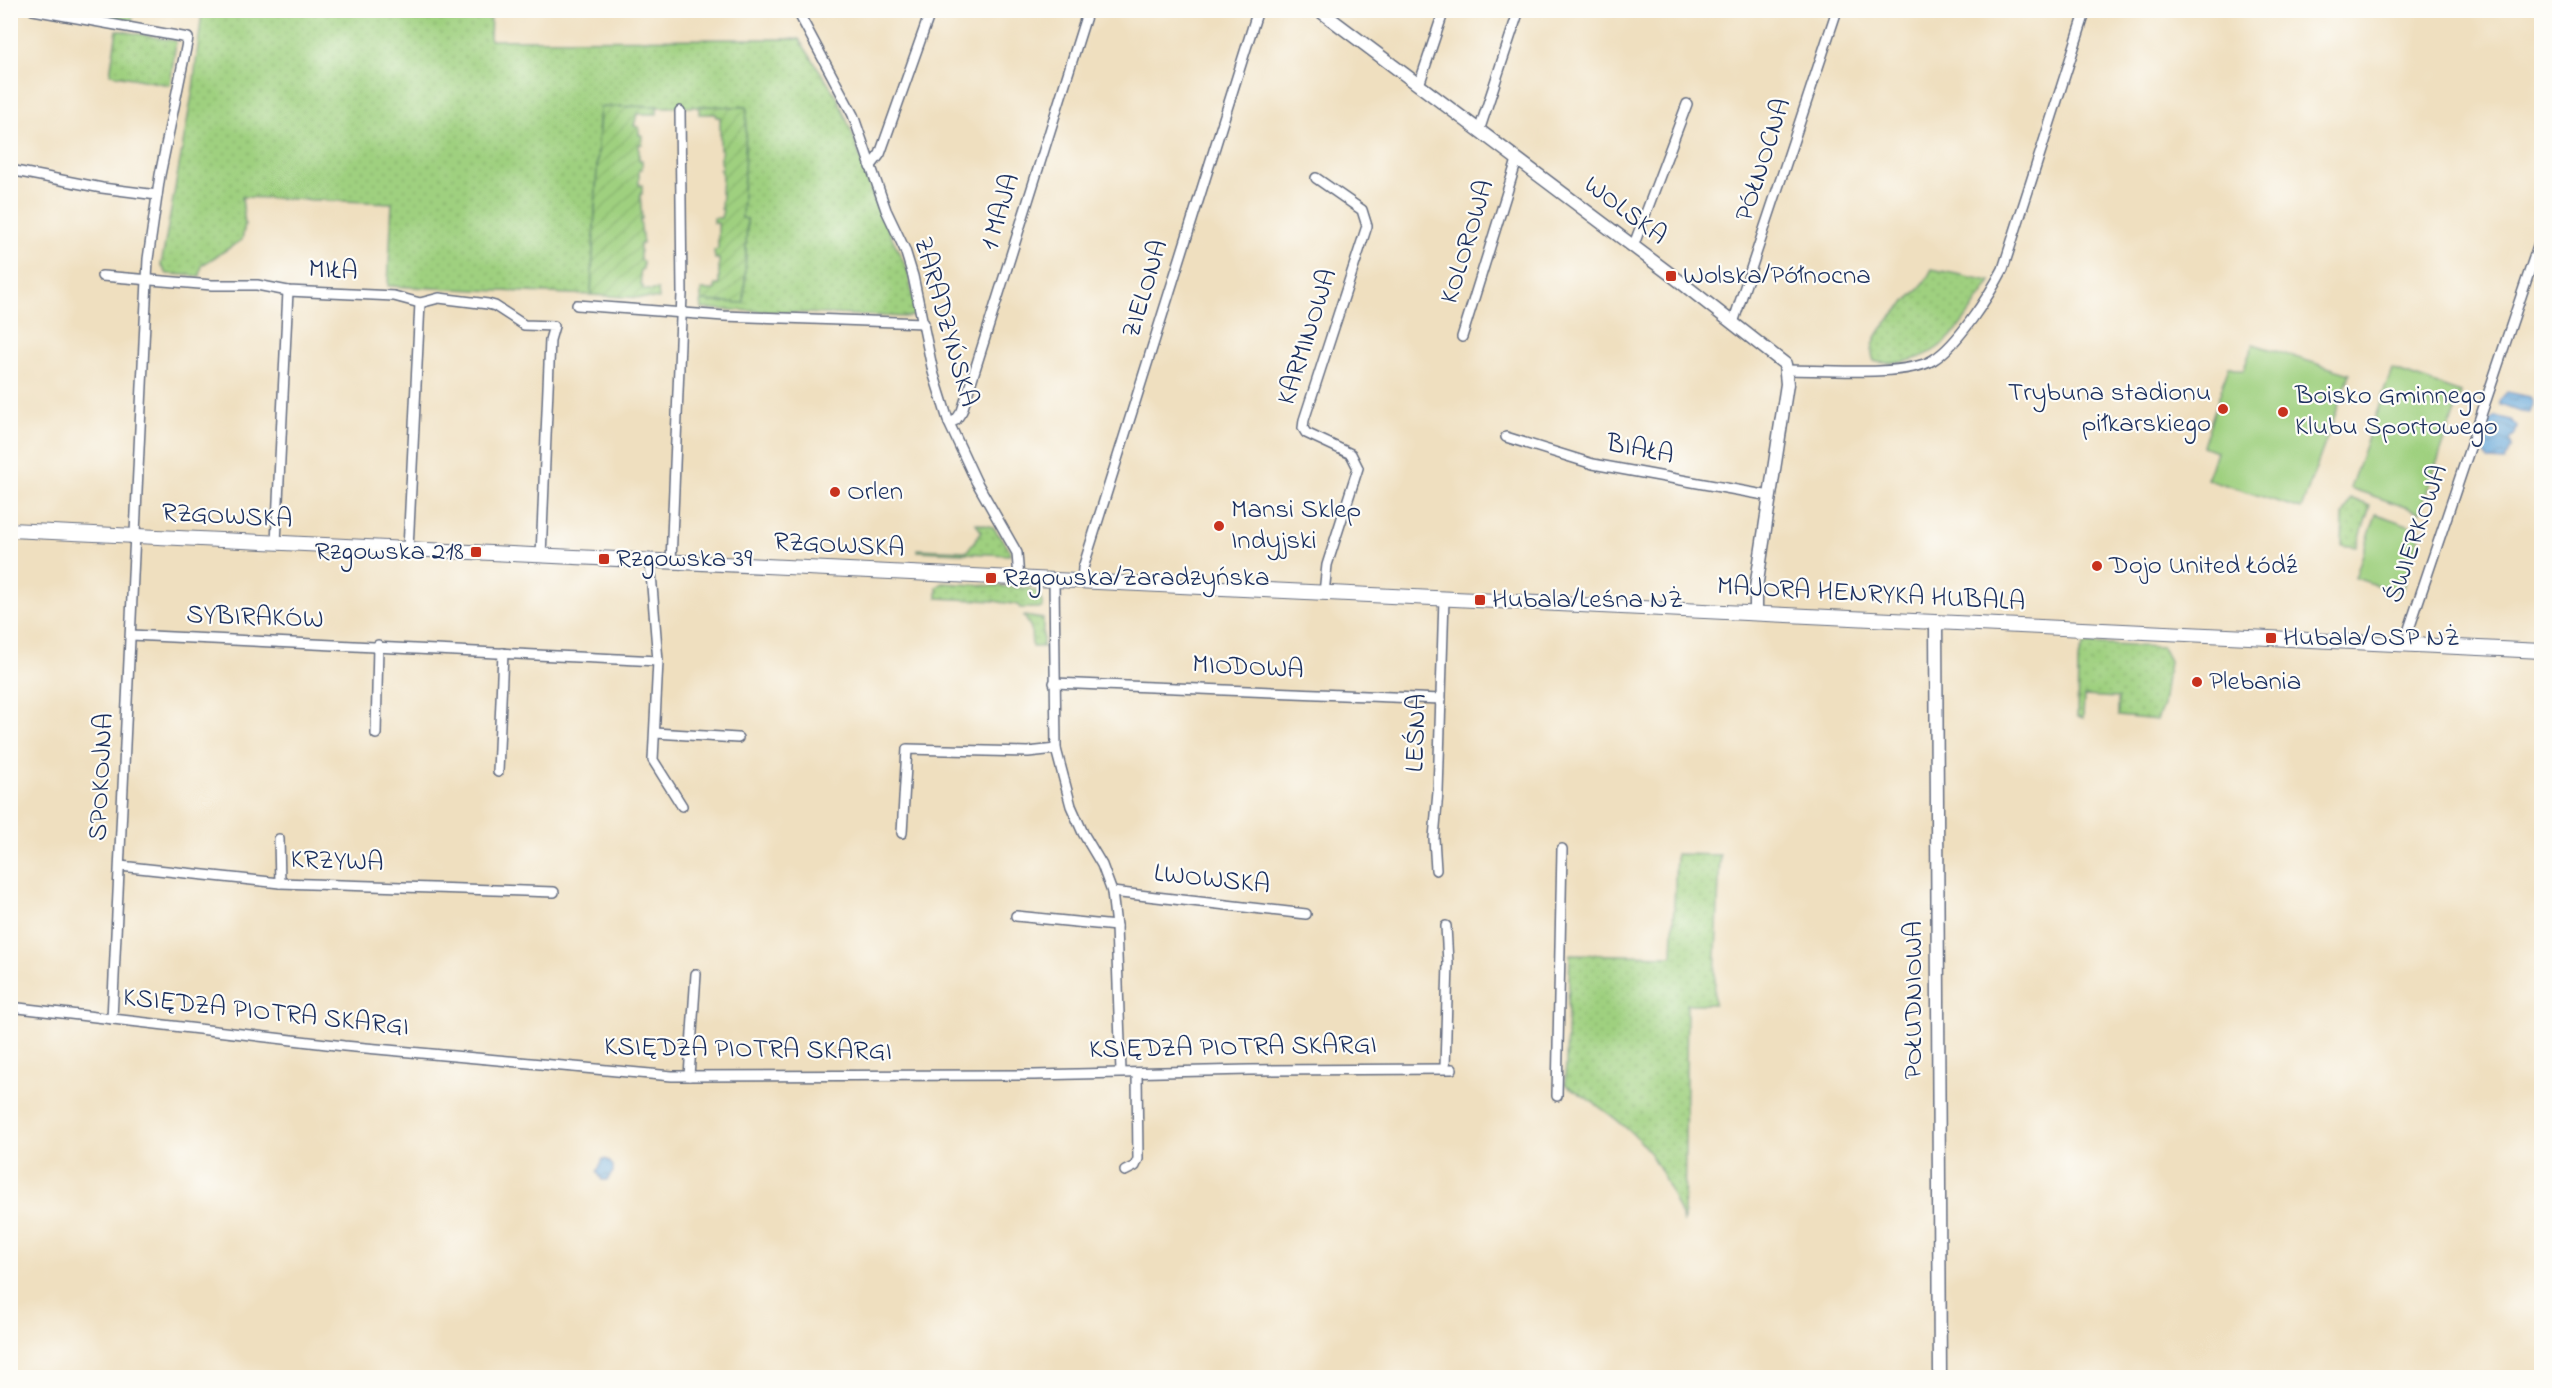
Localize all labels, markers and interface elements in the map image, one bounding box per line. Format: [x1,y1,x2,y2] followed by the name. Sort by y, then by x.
[1726,93,1802,227] street label: PÓŁNOCNA
[1575,167,1675,255] street label: WOLSKA
[971,169,1031,255] street label: 1 MAJA
[1431,175,1505,309] street label: KOLOROWA
[902,233,988,411] street label: ZARADZYŃSKA
[1113,235,1179,343] street label: ZIELONA
[307,250,359,292] street label: MIŁA
[1683,257,1871,296] place label: Wolska/Północna
[1268,264,1348,410] street label: KARMINOWA
[1664,269,1678,283] marker: Wolska/Północna
[2008,374,2211,444] place label: Trybuna stadionu piłkarskiego
[2294,377,2498,447] place label: Boisko Gminnego Klubu Sportowego
[2216,402,2230,416] marker: Trybuna stadionu piłkarskiego
[2276,405,2290,419] marker: Boisko Gminnego Klubu Sportowego
[1602,424,1677,476] street label: BIAŁA
[2375,459,2459,609] street label: ŚWIERKOWA
[847,473,903,512] place label: Orlen
[828,485,842,499] marker: Orlen
[1231,491,1361,561] place label: Mansi Sklep Indyjski
[161,494,293,540] street label: RZGOWSKA
[1212,519,1226,533] marker: Mansi Sklep Indyjski
[773,523,905,569] street label: RZGOWSKA
[315,533,464,572] place label: Rzgowska 218
[616,540,752,579] place label: Rzgowska 39
[469,545,483,559] marker: Rzgowska 218
[2108,547,2298,586] place label: Dojo United Łódź
[597,552,611,566] marker: Rzgowska 39
[1003,559,1270,598] place label: Rzgowska/Zaradzyńska
[2090,559,2104,573] marker: Dojo United Łódź
[1716,567,2026,623] street label: MAJORA HENRYKA HUBALA
[984,571,998,585] marker: Rzgowska/Zaradzyńska
[1492,581,1683,620] place label: Hubala/Leśna NŻ
[1473,593,1487,607] marker: Hubala/Leśna NŻ
[186,596,324,640] street label: SYBIRAKÓW
[2283,619,2460,658] place label: Hubala/OSP NŻ
[2264,631,2278,645] marker: Hubala/OSP NŻ
[1191,646,1305,690] street label: MIODOWA
[2209,663,2301,702] place label: Plebania
[2190,675,2204,689] marker: Plebania
[1396,693,1438,773] street label: LEŚNA
[79,712,125,842] street label: SPOKOJNA
[290,841,384,883] street label: KRZYWA
[1152,855,1272,905] street label: LWOWSKA
[1895,921,1934,1079] street label: POŁUDNIOWA
[121,979,411,1047] street label: KSIĘDZA PIOTRA SKARGI
[1089,1026,1377,1070] street label: KSIĘDZA PIOTRA SKARGI
[604,1028,892,1072] street label: KSIĘDZA PIOTRA SKARGI

